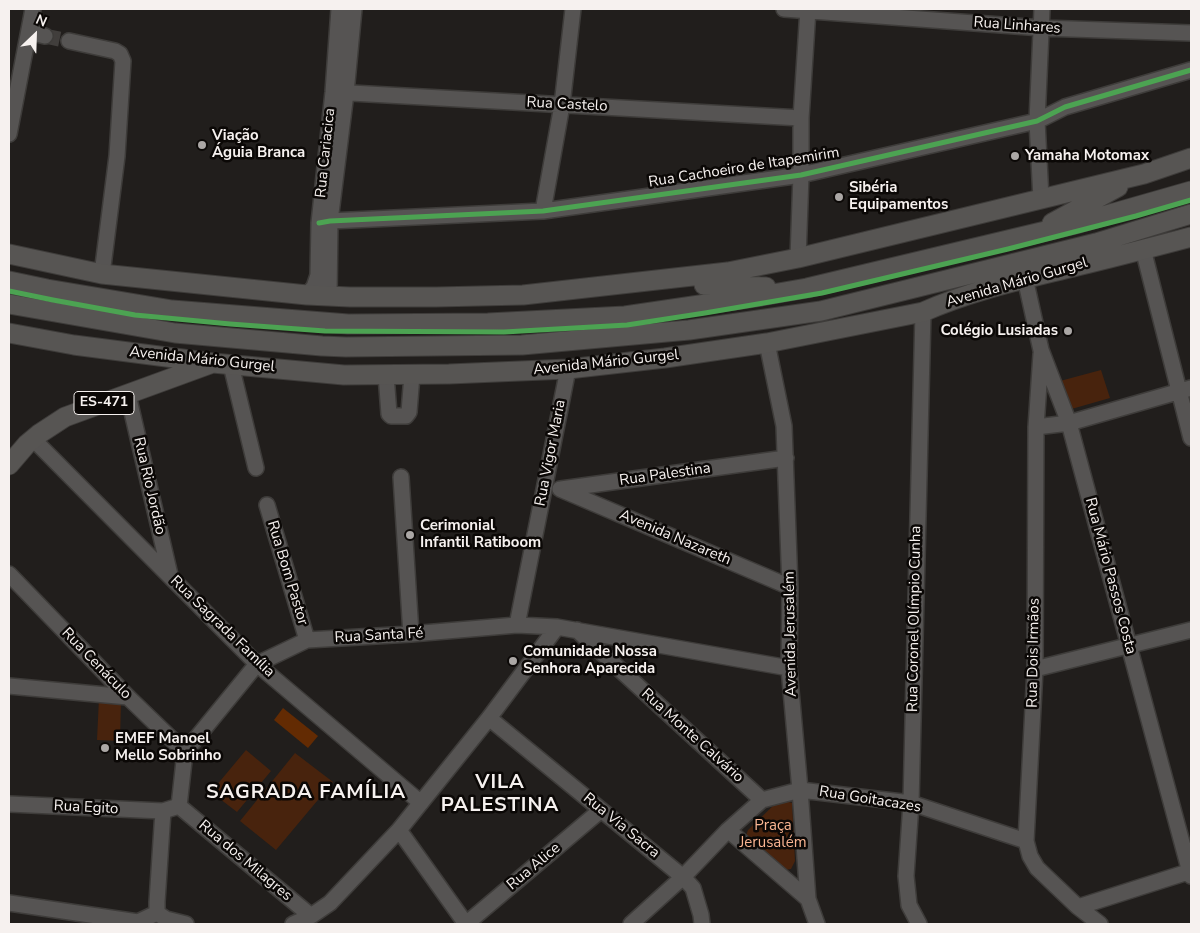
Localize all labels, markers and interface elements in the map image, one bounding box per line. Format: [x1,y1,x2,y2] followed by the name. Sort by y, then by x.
[10,10,60,60] north arrow
[33,10,50,32] text: N
[973,14,1061,38] street label: Rua Linhares
[526,94,608,116] street label: Rua Castelo
[312,107,340,199] street label: Rua Cariacica
[212,127,305,162] place label: Viação Águia Branca
[196,139,208,151] marker: Viação Águia Branca
[647,144,841,192] street label: Rua Cachoeiro de Itapemirim
[1025,147,1149,165] place label: Yamaha Motomax
[1009,150,1021,162] marker: Yamaha Motomax
[849,179,948,214] place label: Sibéria Equipamentos
[833,191,845,203] marker: Sibéria Equipamentos
[944,254,1090,312] street label: Avenida Mário Gurgel
[940,322,1058,340] place label: Colégio Lusiadas
[1062,325,1074,337] marker: Colégio Lusiadas
[128,343,276,377] street label: Avenida Mário Gurgel
[532,346,680,380] street label: Avenida Mário Gurgel
[74,392,134,414] road number: ES-471
[532,398,570,508] street label: Rua Vigor Maria
[129,436,169,536] street label: Rua Rio Jordão
[618,460,712,490] street label: Rua Palestina
[1080,496,1140,656] street label: Rua Mário Passos Costa
[616,506,734,570] street label: Avenida Nazareth
[420,517,541,552] place label: Cerimonial Infantil Ratiboom
[263,518,311,628] street label: Rua Bom Pastor
[904,526,926,712] street label: Rua Coronel Olímpio Cunha
[404,529,416,541] marker: Cerimonial Infantil Ratiboom
[781,571,801,697] street label: Avenida Jerusalém
[166,572,278,682] street label: Rua Sagrada Família
[1024,598,1044,708] street label: Rua Dois Irmãos
[57,625,135,703] street label: Rua Cenáculo
[334,625,424,647] street label: Rua Santa Fé
[523,643,657,678] place label: Comunidade Nossa Senhora Aparecida
[507,655,519,667] marker: Comunidade Nossa Senhora Aparecida
[637,685,747,787] street label: Rua Monte Calvário
[115,730,221,765] place label: EMEF Manoel Mello Sobrinho
[99,742,111,754] marker: EMEF Manoel Mello Sobrinho
[440,771,560,818] district label: VILA PALESTINA
[204,781,408,805] district label: SAGRADA FAMÍLIA
[818,783,922,817] street label: Rua Goitacazes
[579,790,663,862] street label: Rua Via Sacra
[53,797,119,819] street label: Rua Egito
[195,817,295,905] street label: Rua dos Milagres
[740,817,806,852] park label: Praça Jerusalém
[504,840,564,894] street label: Rua Alice

